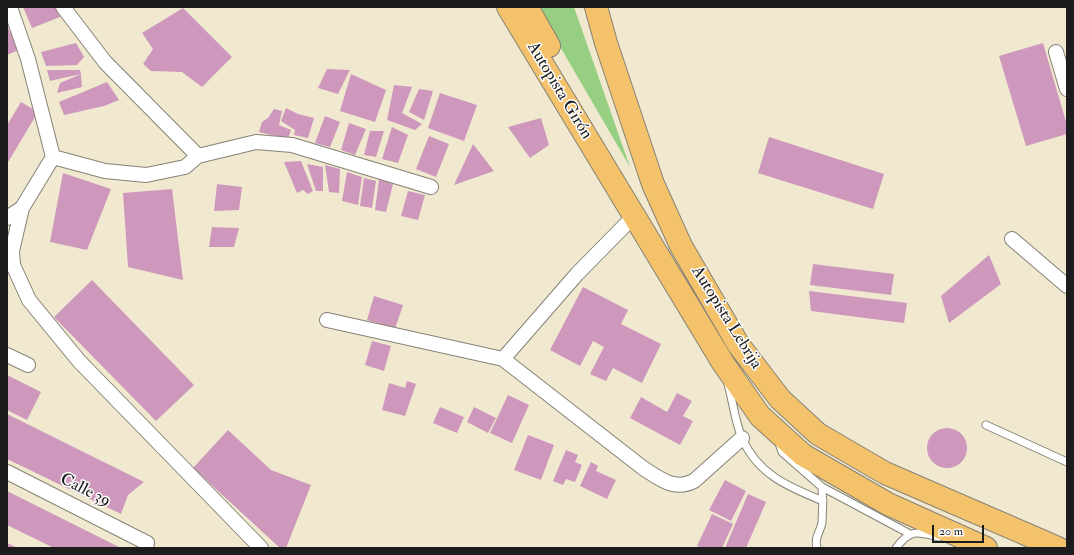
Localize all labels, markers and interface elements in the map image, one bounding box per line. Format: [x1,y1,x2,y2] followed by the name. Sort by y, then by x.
[522,39,596,143] street label: Autopista Girón
[686,263,766,373] street label: Autopista Lebrija
[56,470,114,512] street label: Calle 39
[934,517,986,543] scale bar
[939,524,963,539] text: 20 m

